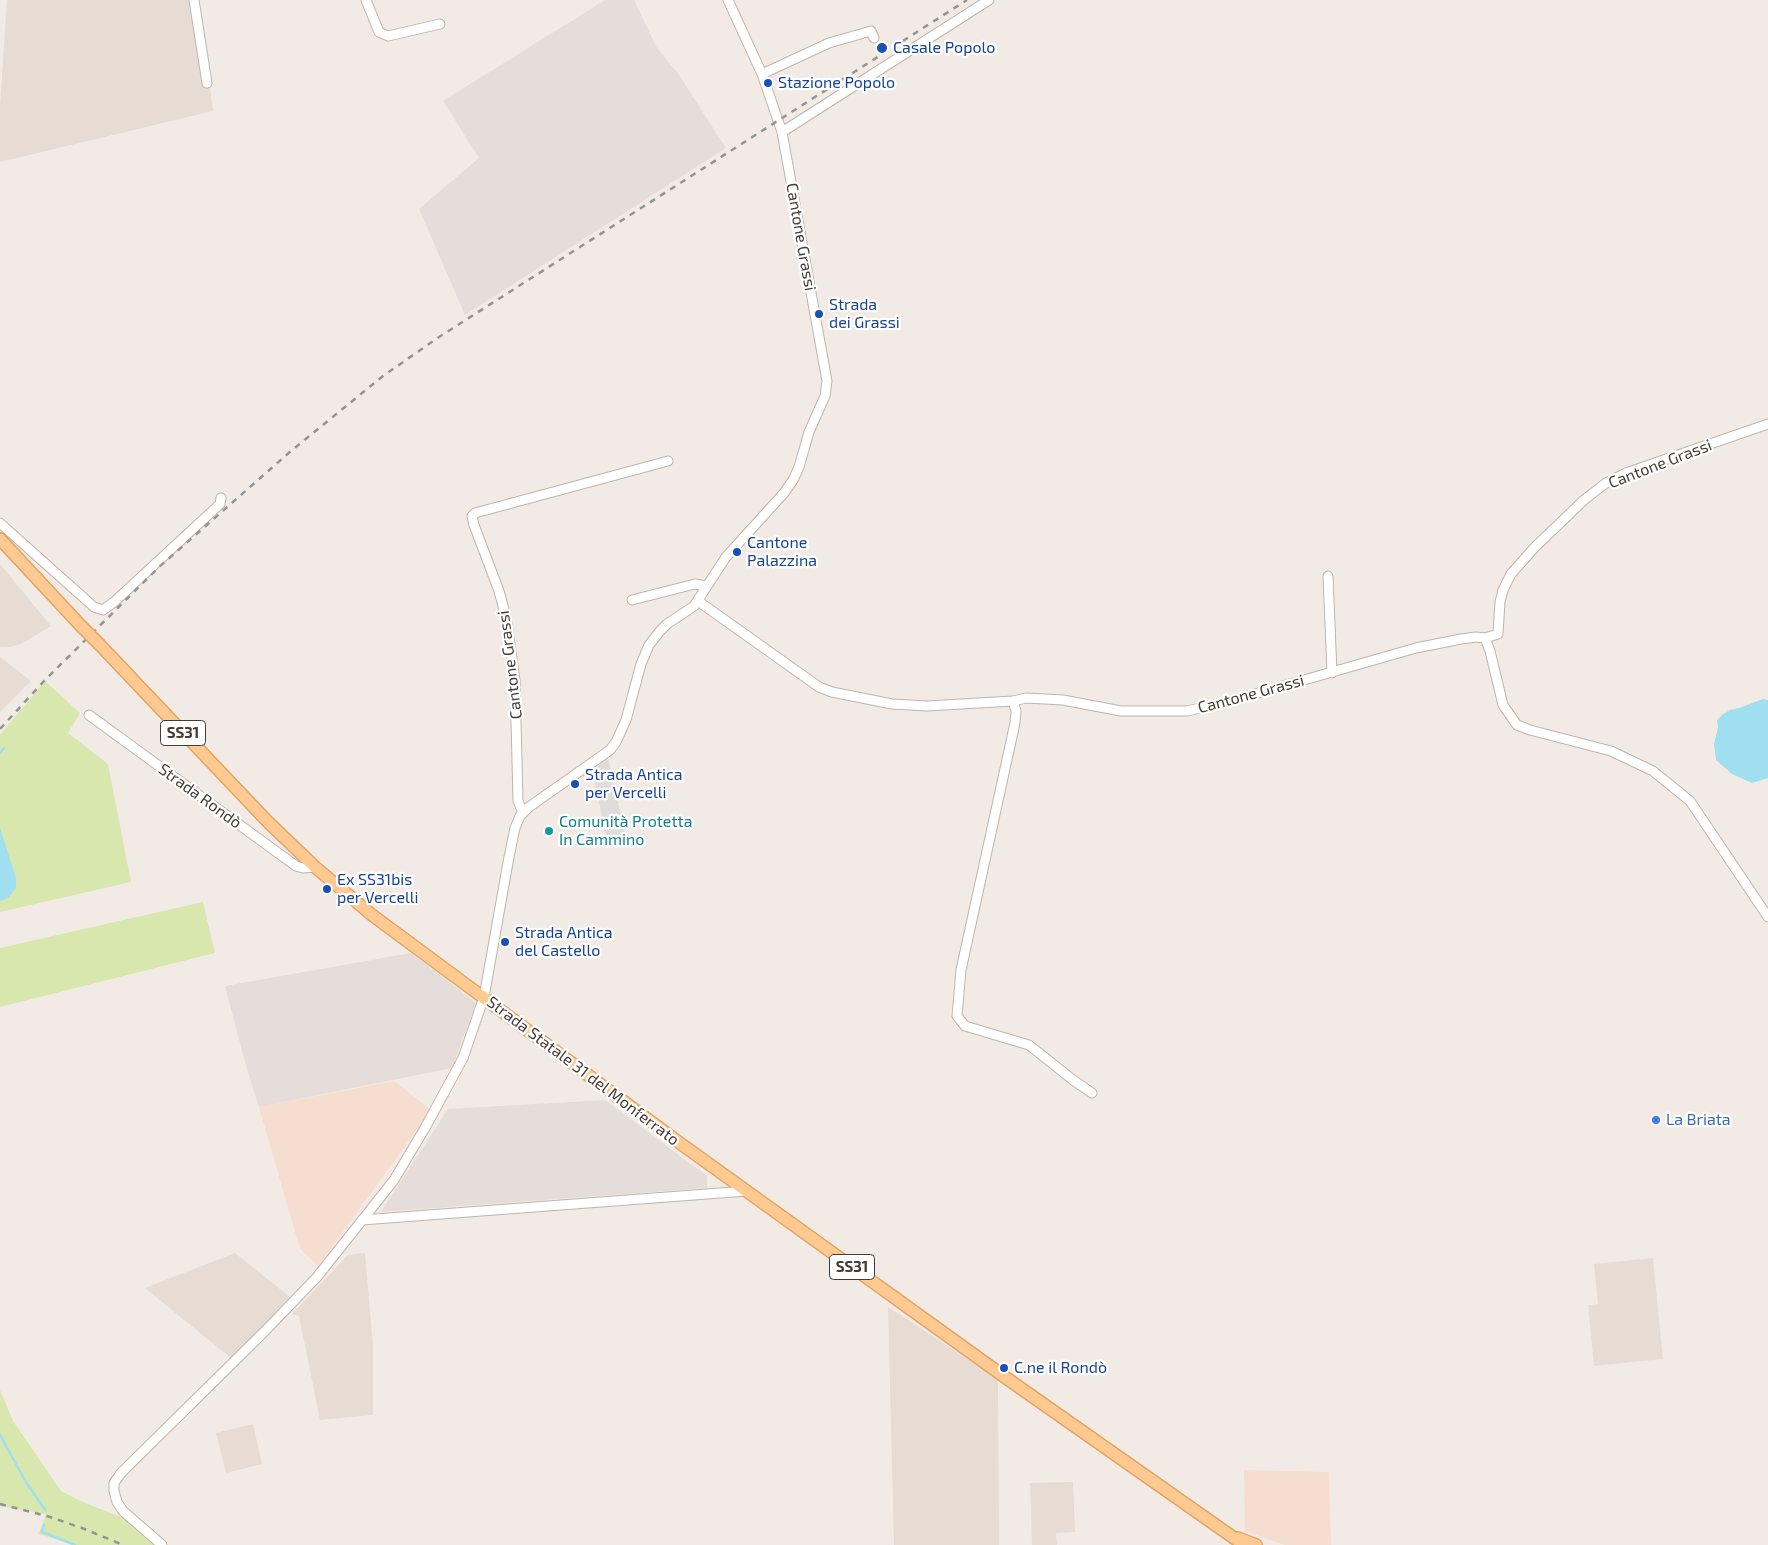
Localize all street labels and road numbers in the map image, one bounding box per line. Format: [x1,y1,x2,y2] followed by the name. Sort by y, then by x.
[782,182,820,292] street label: Cantone Grassi
[1606,435,1714,493] street label: Cantone Grassi
[494,610,526,720] street label: Cantone Grassi
[1196,671,1306,717] street label: Cantone Grassi
[160,720,206,746] road number: SS31
[155,759,245,833] street label: Strada Rondò
[483,992,683,1150] street label: Strada Statale 31 del Monferrato
[830,1254,874,1280] road number: SS31

